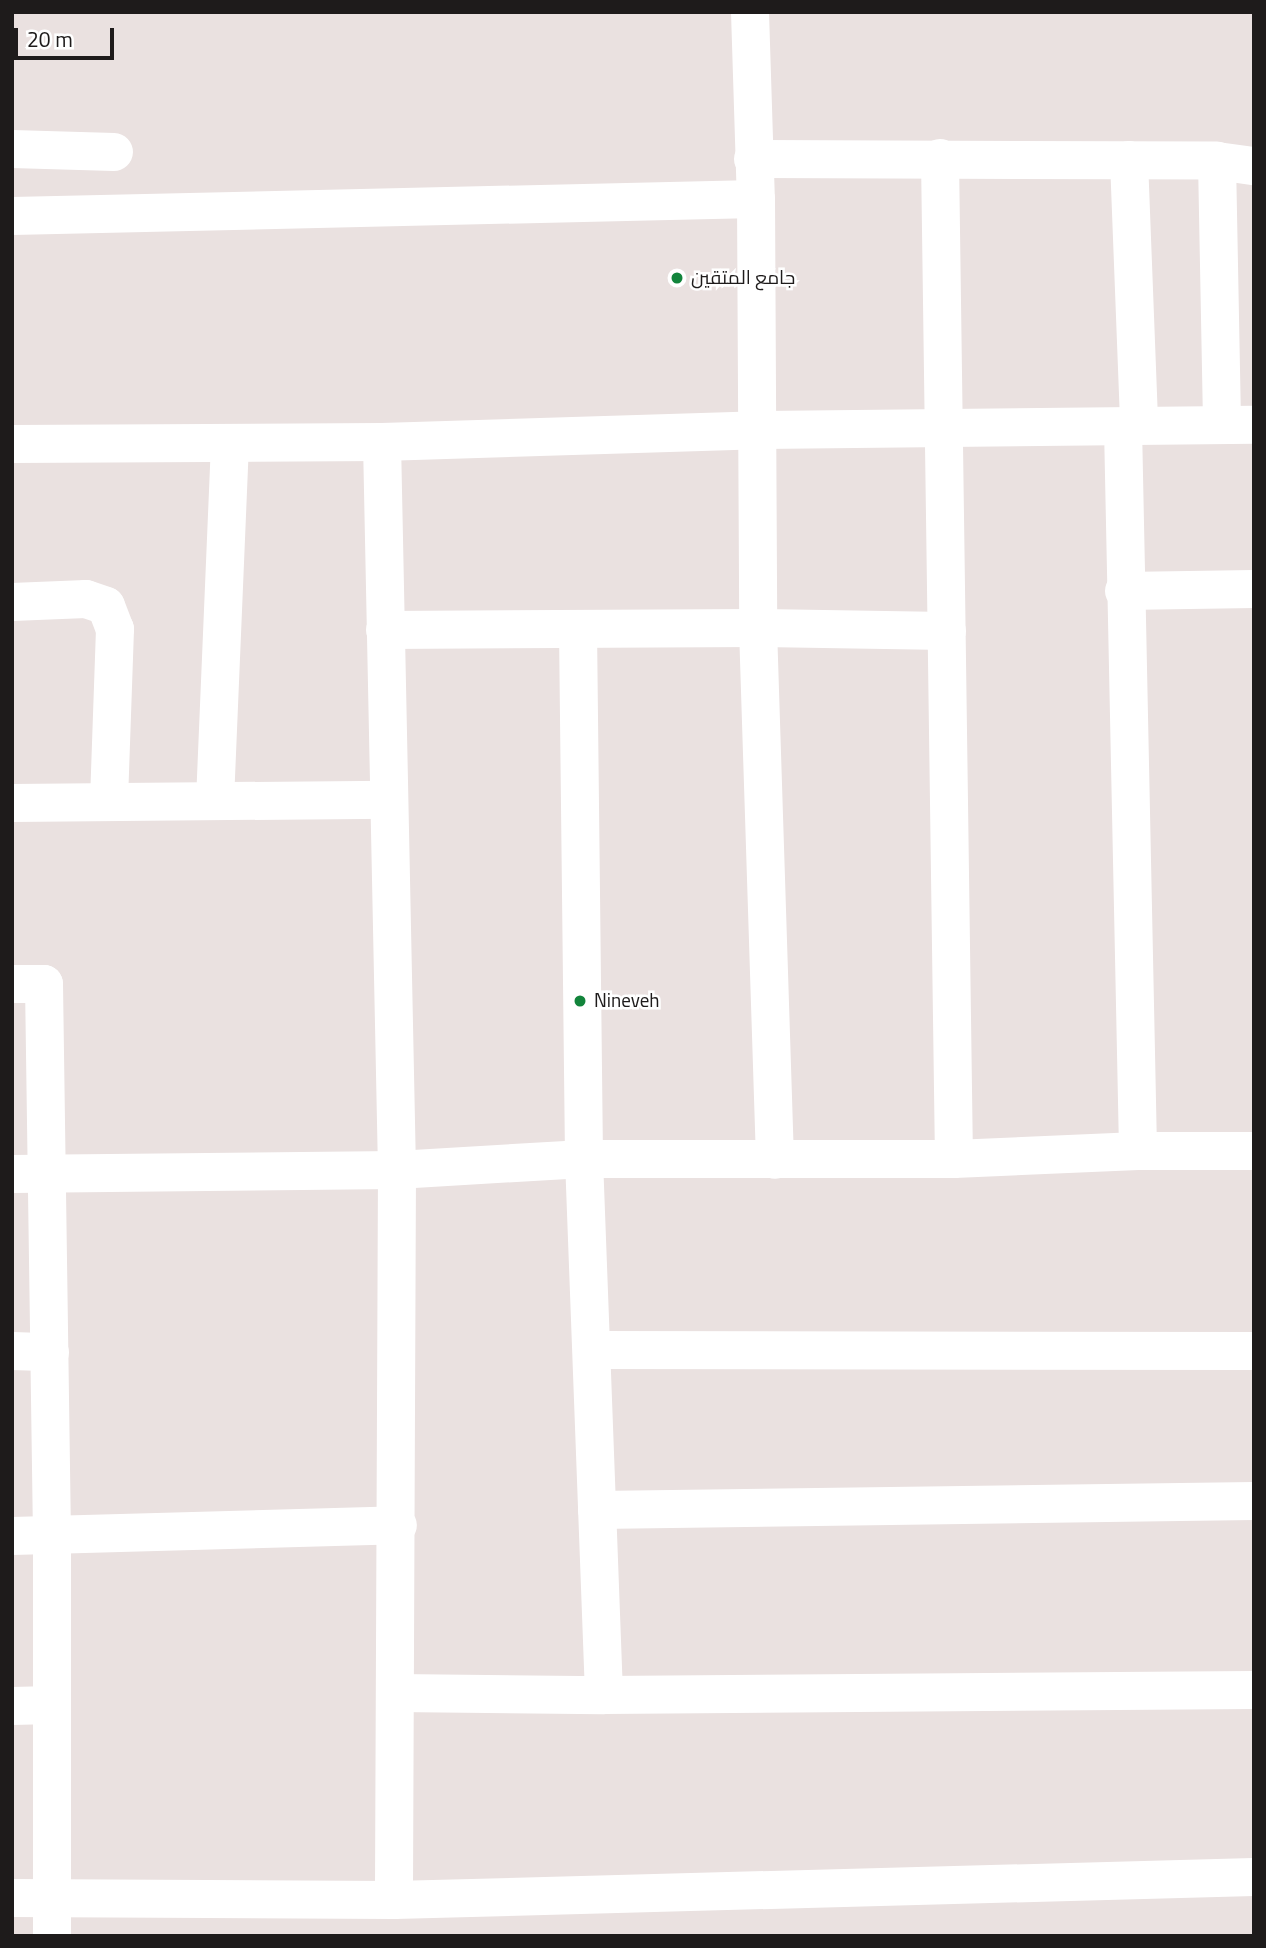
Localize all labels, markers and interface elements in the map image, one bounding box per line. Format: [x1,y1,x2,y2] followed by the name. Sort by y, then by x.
[18,14,117,58] scale bar
[27,20,73,59] text: 20 m
[691,267,795,289] place label: جامع المتقين
[669,270,685,286] marker: جامع المتقين
[594,990,660,1012] place label: Nineveh
[572,993,588,1009] marker: Nineveh

